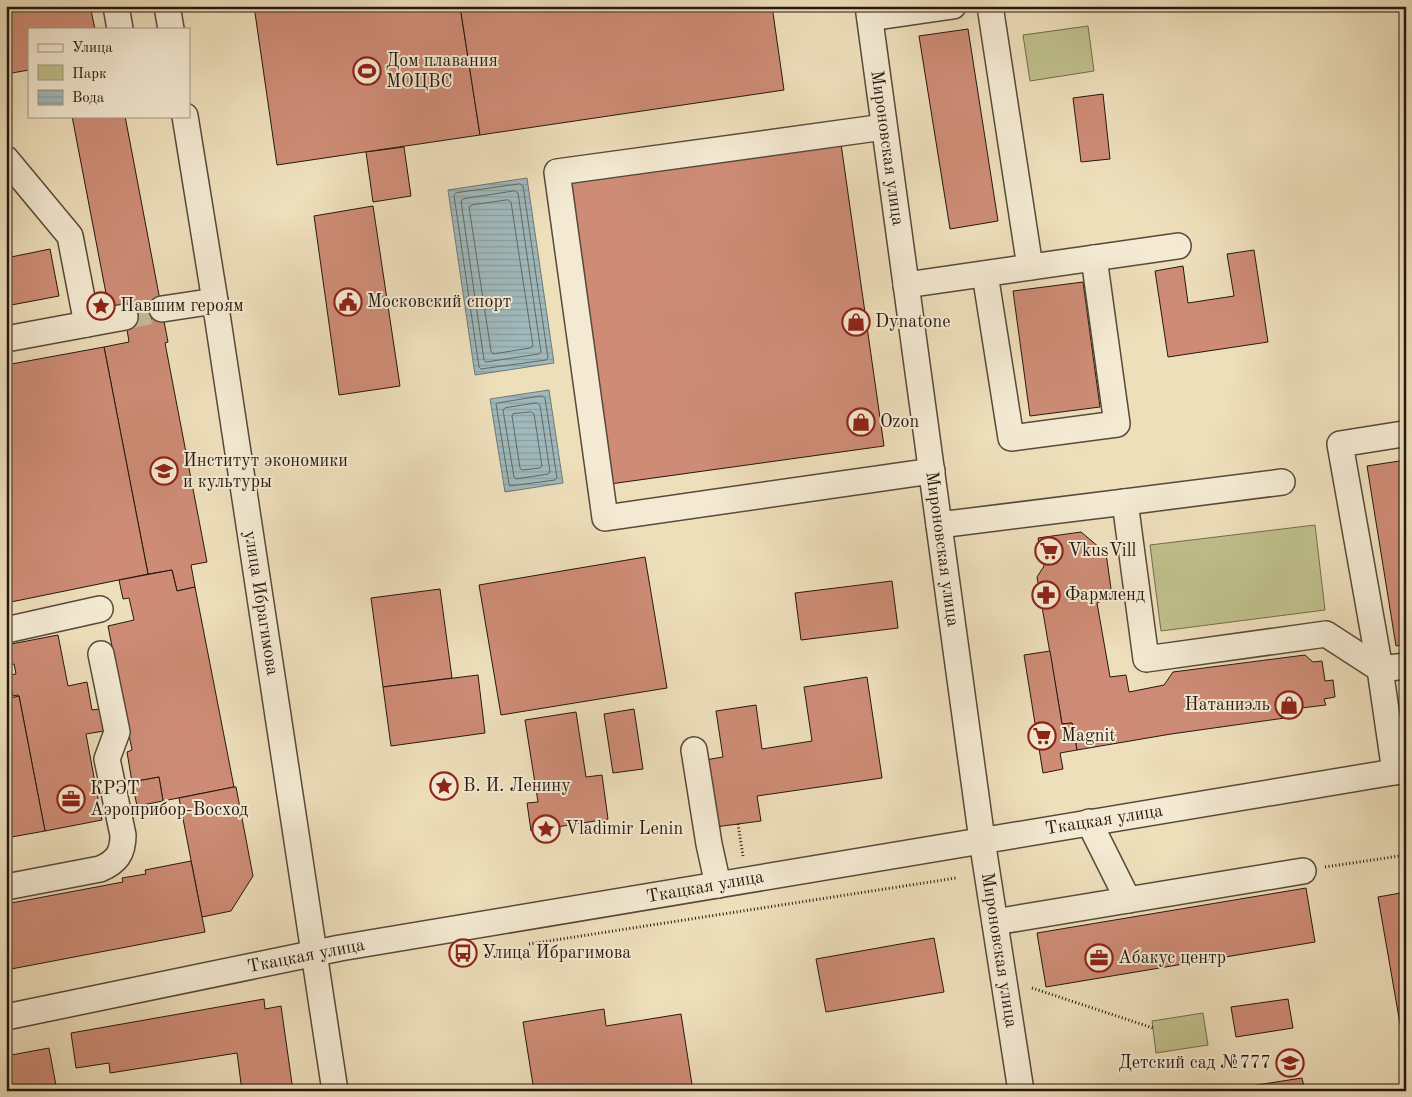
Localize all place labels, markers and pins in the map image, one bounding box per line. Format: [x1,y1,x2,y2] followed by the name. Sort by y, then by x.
[386,52,498,91] place label: Дом плавания МОЦВС
[352,56,382,86] sports icon: Дом плавания МОЦВС
[333,287,363,317] public building icon: Московский спорт
[86,291,116,321] place icon: Павшим героям
[367,293,511,311] place label: Московский спорт
[120,297,244,315] place label: Павшим героям
[841,307,871,337] shop icon: Dynatone
[875,313,950,331] place label: Dynatone
[846,407,876,437] shop icon: Ozon
[880,413,919,431] place label: Ozon
[183,452,348,491] place label: Институт экономики и культуры
[149,456,179,486] school or university icon: Институт экономики и культуры
[1034,536,1064,566] supermarket icon: VkusVill
[1068,542,1137,560] place label: VkusVill
[1031,580,1061,610] pharmacy icon: Фармленд
[1065,586,1145,604] place label: Фармленд
[1274,690,1304,720] shop icon: Натаниэль
[1184,696,1270,714] place label: Натаниэль
[1027,721,1057,751] supermarket icon: Magnit
[1061,727,1116,745] place label: Magnit
[429,771,459,801] place icon: В. И. Ленину
[463,777,571,795] place label: В. И. Ленину
[90,780,248,819] place label: КРЭТ Аэроприбор-Восход
[56,784,86,814] office icon: КРЭТ Аэроприбор-Восход
[531,814,561,844] place icon: Vladimir Lenin
[565,820,683,838] place label: Vladimir Lenin
[448,938,478,968] bus stop icon: Улица Ибрагимова
[1084,943,1114,973] office icon: Абакус центр
[482,944,631,962] place label: Улица Ибрагимова
[1118,949,1226,967] place label: Абакус центр
[1275,1048,1305,1078] school or university icon: Детский сад №777
[1118,1054,1271,1072] place label: Детский сад №777

